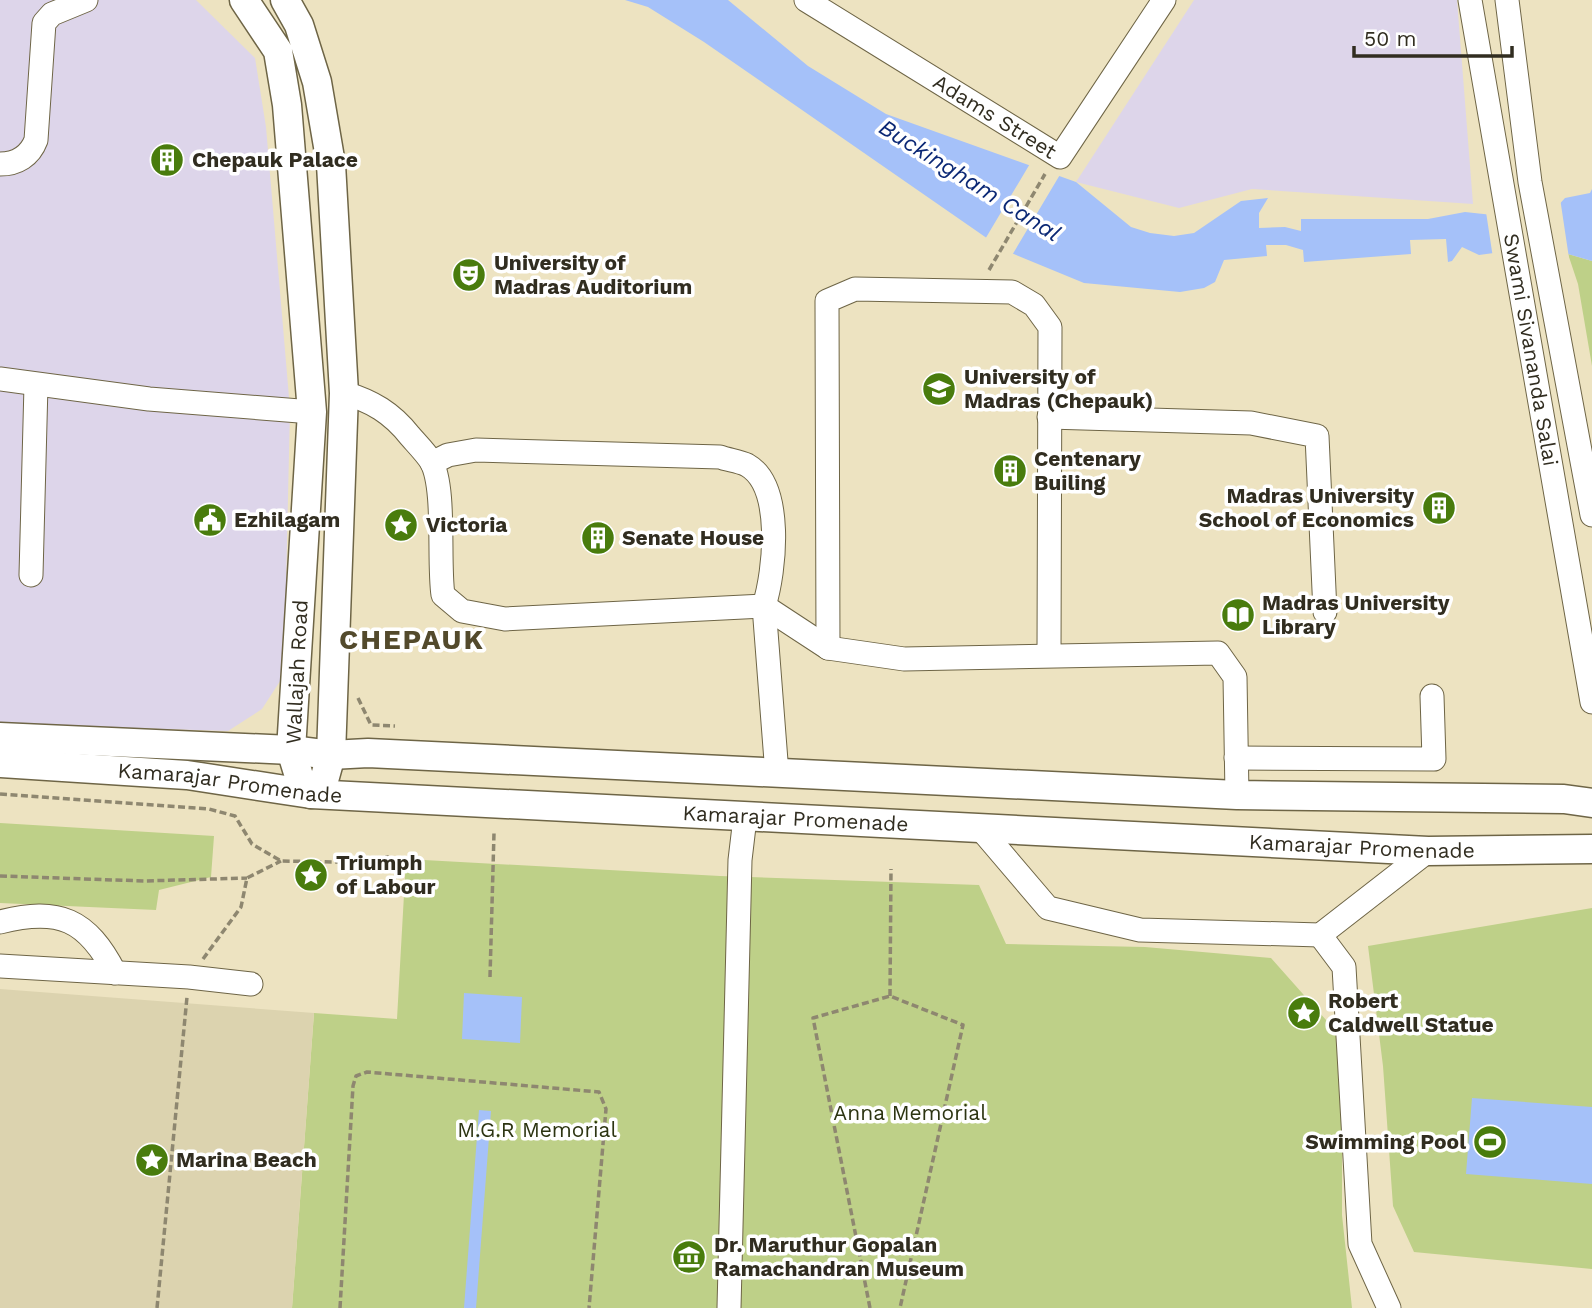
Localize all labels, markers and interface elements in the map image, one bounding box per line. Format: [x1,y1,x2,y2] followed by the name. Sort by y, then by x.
[1354,14,1512,58] scale bar
[1364,26,1416,51] text: 50 m
[929,69,1061,164] street label: Adams Street
[874,114,1065,247] water label: Buckingham Canal
[148,141,186,179] building icon: Chepauk Palace
[192,147,358,172] place label: Chepauk Palace
[1499,231,1564,468] street label: Swami Sivananda Salai
[494,250,692,299] place label: University of Madras Auditorium
[450,256,488,294] theatre icon: University of Madras Auditorium
[964,364,1153,413] place label: University of Madras (Chepauk)
[920,370,958,408] school or university icon: University of Madras (Chepauk)
[1034,446,1141,495] place label: Centenary Builing
[991,452,1029,490] building icon: Centenary Builing
[1199,483,1414,532] place label: Madras University School of Economics
[1420,489,1458,527] building icon: Madras University School of Economics
[191,501,229,539] public building icon: Ezhilagam
[382,506,420,544] place icon: Victoria
[234,507,340,532] place label: Ezhilagam
[426,512,508,537] place label: Victoria
[579,519,617,557] building icon: Senate House
[622,525,764,550] place label: Senate House
[1262,590,1450,639] place label: Madras University Library
[1219,596,1257,634] library icon: Madras University Library
[280,599,313,745] street label: Wallajah Road
[339,623,485,656] district label: CHEPAUK
[117,758,343,808] street label: Kamarajar Promenade
[682,800,909,836] street label: Kamarajar Promenade
[1248,829,1475,863] street label: Kamarajar Promenade
[336,850,435,899] place label: Triumph of Labour
[292,856,330,894] place icon: Triumph of Labour
[1328,988,1494,1037] place label: Robert Caldwell Statue
[1285,994,1323,1032] place icon: Robert Caldwell Statue
[833,1100,987,1125] park label: Anna Memorial
[457,1117,617,1142] park label: M.G.R Memorial
[1471,1123,1509,1161] sports icon: Swimming Pool
[1305,1129,1466,1154] place label: Swimming Pool
[133,1141,171,1179] place icon: Marina Beach
[176,1147,317,1172] place label: Marina Beach
[714,1232,964,1281] place label: Dr. Maruthur Gopalan Ramachandran Museum
[670,1238,708,1276] museum icon: Dr. Maruthur Gopalan Ramachandran Museum

